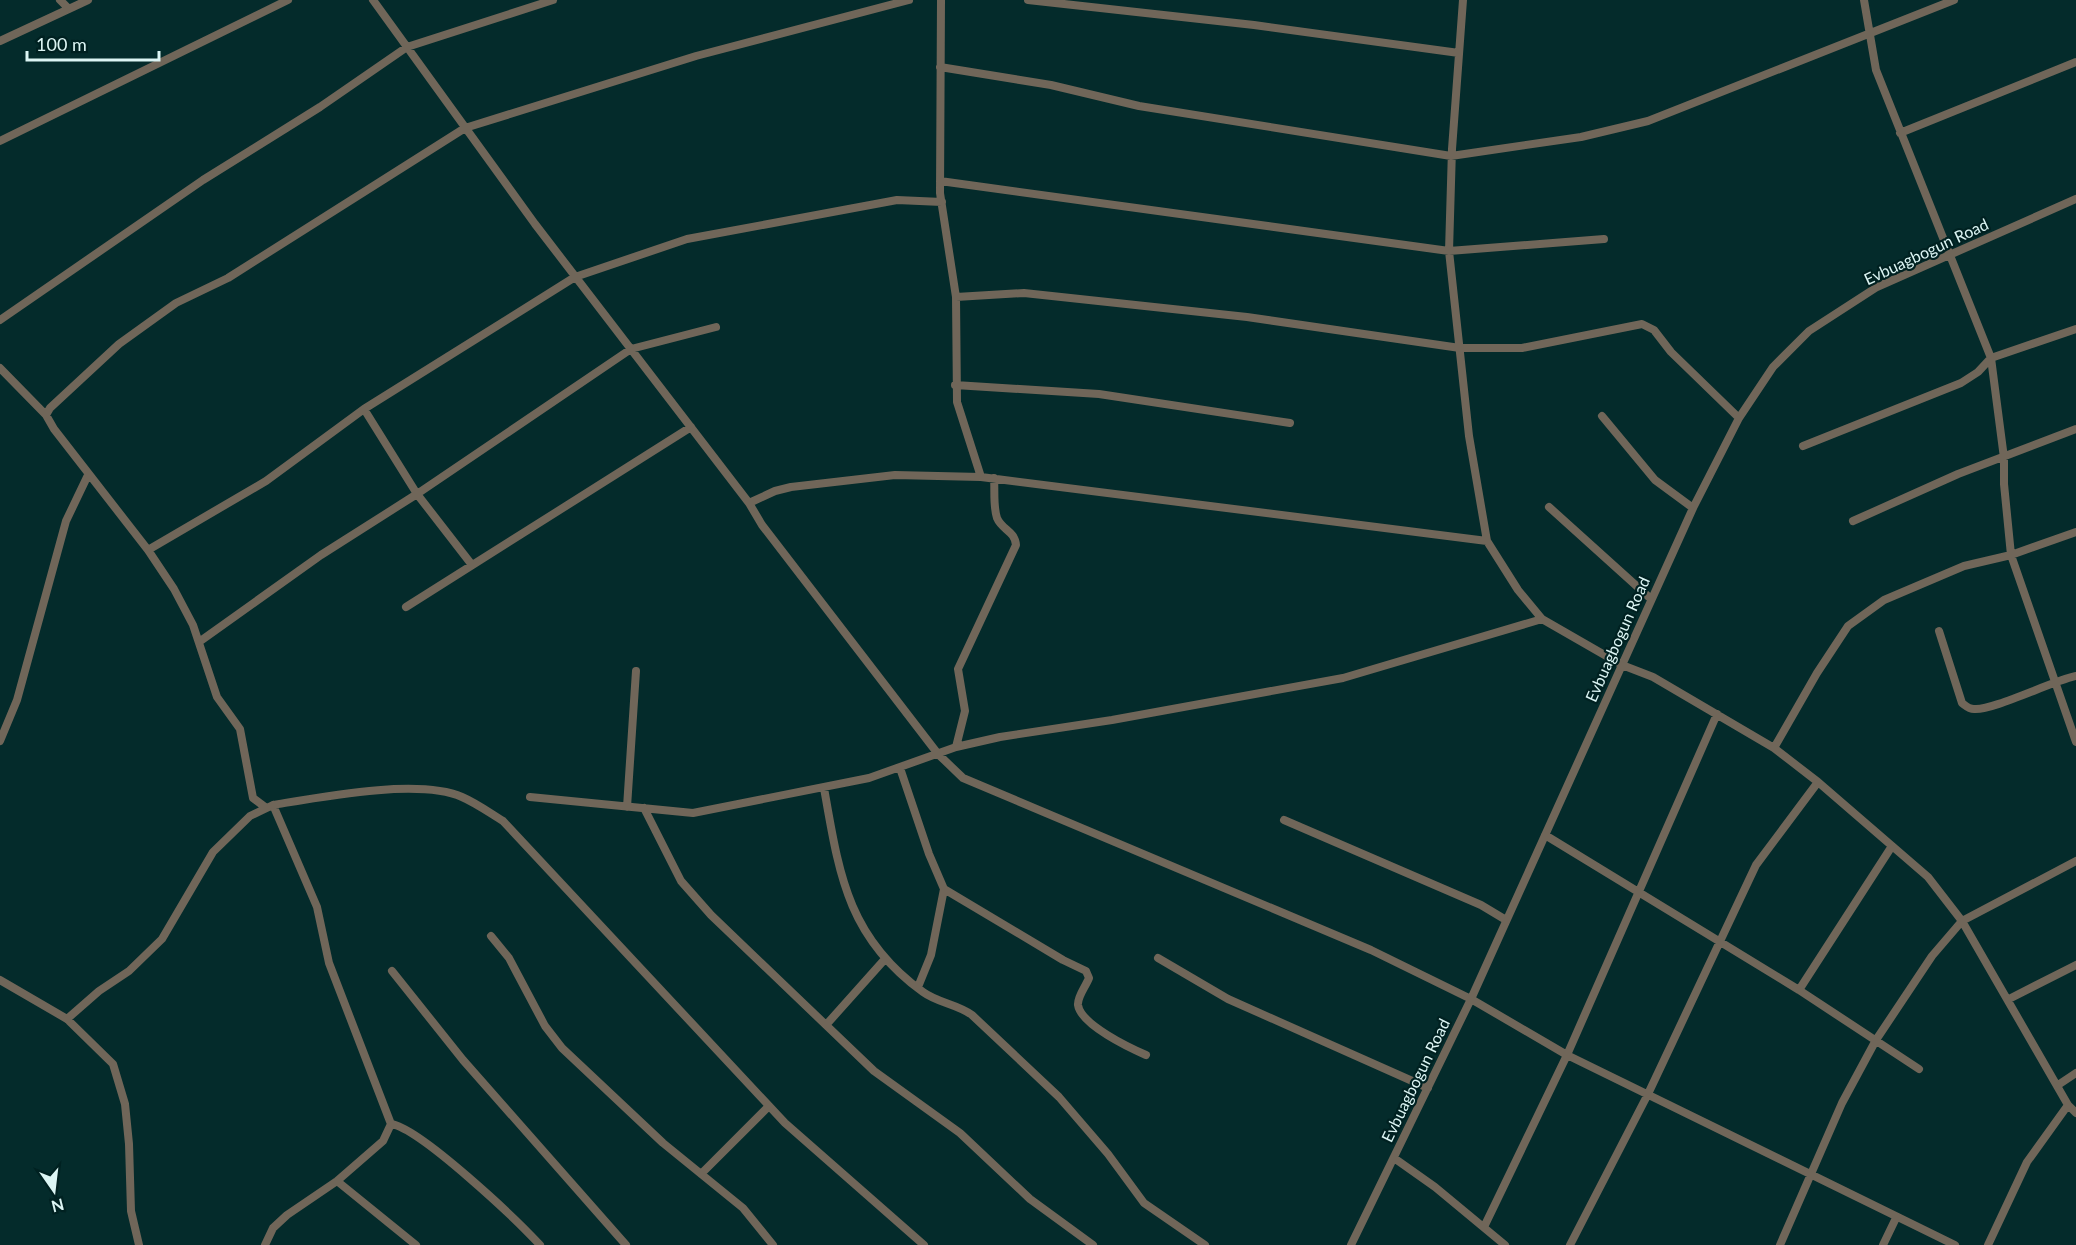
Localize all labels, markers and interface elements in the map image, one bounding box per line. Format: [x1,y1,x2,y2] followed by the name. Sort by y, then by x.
[27,24,159,62] scale bar
[36,33,87,55] text: 100 m
[1861,214,1991,288] street label: Evbuagbogun Road
[1581,573,1653,705] street label: Evbuagbogun Road
[1377,1015,1453,1145] street label: Evbuagbogun Road
[24,1161,84,1221] north arrow
[49,1195,66,1217] text: N

